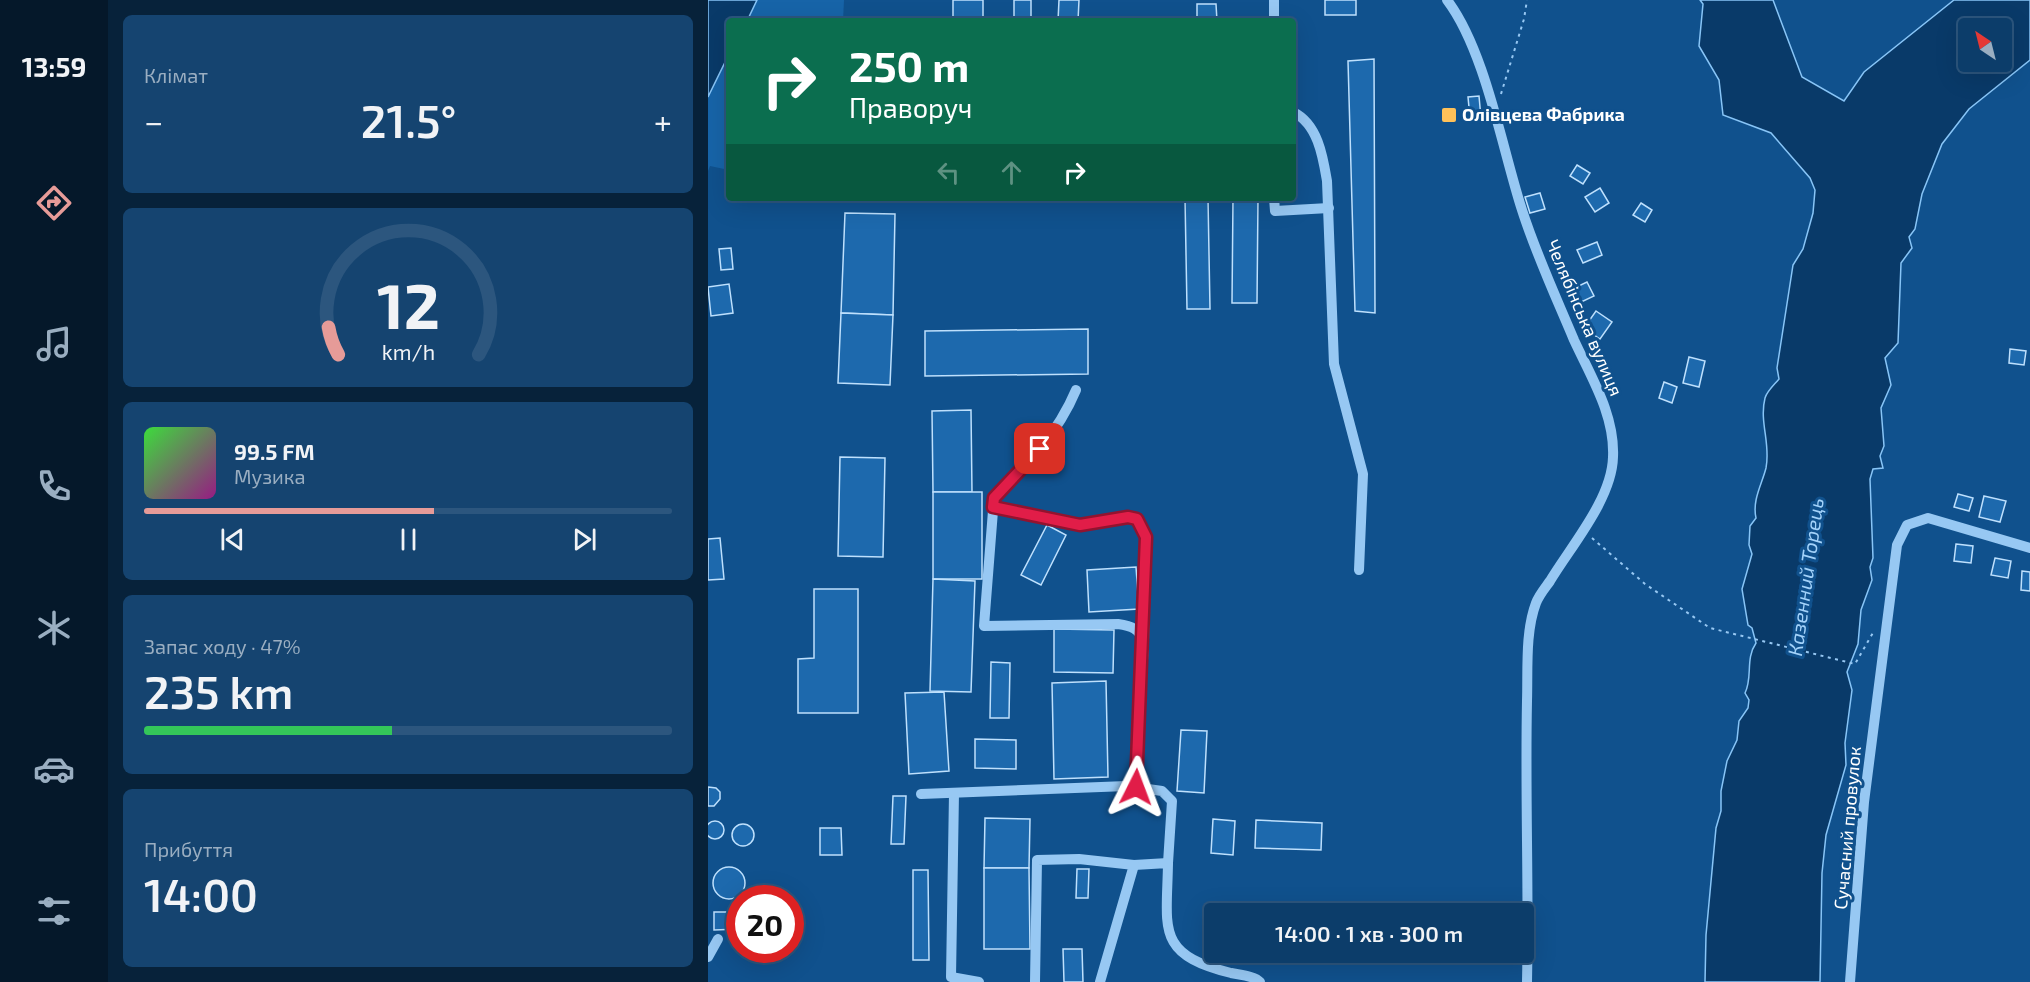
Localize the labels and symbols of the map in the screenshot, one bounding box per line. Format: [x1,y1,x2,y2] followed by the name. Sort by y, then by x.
[1958,18,2012,72] north arrow
[1462,103,1625,125] place label: Олівцева Фабрика
[1440,106,1458,124] marker: Олівцева Фабрика
[1542,236,1628,399] street label: Челябінська вулиця
[1014,423,1065,474] pin
[1782,496,1828,658] water label: Казенний Торець
[1829,745,1865,910] street label: Сучасний провулок
[1104,755,1168,819] position arrow
[726,885,804,963] speed limit sign: 20

